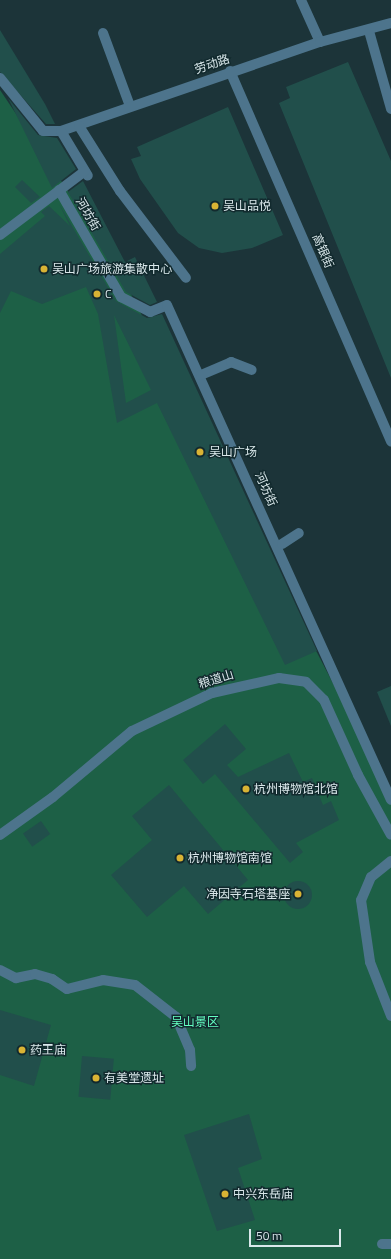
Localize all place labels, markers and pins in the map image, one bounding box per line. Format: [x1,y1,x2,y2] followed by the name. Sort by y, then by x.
[223,199,271,213] place label: 吴山品悦
[210,201,220,211] marker: 吴山品悦
[52,262,172,276] place label: 吴山广场旅游集散中心
[39,264,49,274] marker: 吴山广场旅游集散中心
[105,287,112,301] place label: C
[92,289,102,299] marker: C
[209,445,257,459] place label: 吴山广场
[194,446,206,458] marker: 吴山广场
[254,782,338,796] place label: 杭州博物馆北馆
[241,784,251,794] marker: 杭州博物馆北馆
[188,851,272,865] place label: 杭州博物馆南馆
[175,853,185,863] marker: 杭州博物馆南馆
[206,887,290,901] place label: 净因寺石塔基座
[293,889,303,899] marker: 净因寺石塔基座
[30,1043,66,1057] place label: 药王庙
[17,1045,27,1055] marker: 药王庙
[104,1071,164,1085] place label: 有美堂遗址
[91,1073,101,1083] marker: 有美堂遗址
[233,1187,293,1201] place label: 中兴东岳庙
[220,1189,230,1199] marker: 中兴东岳庙

